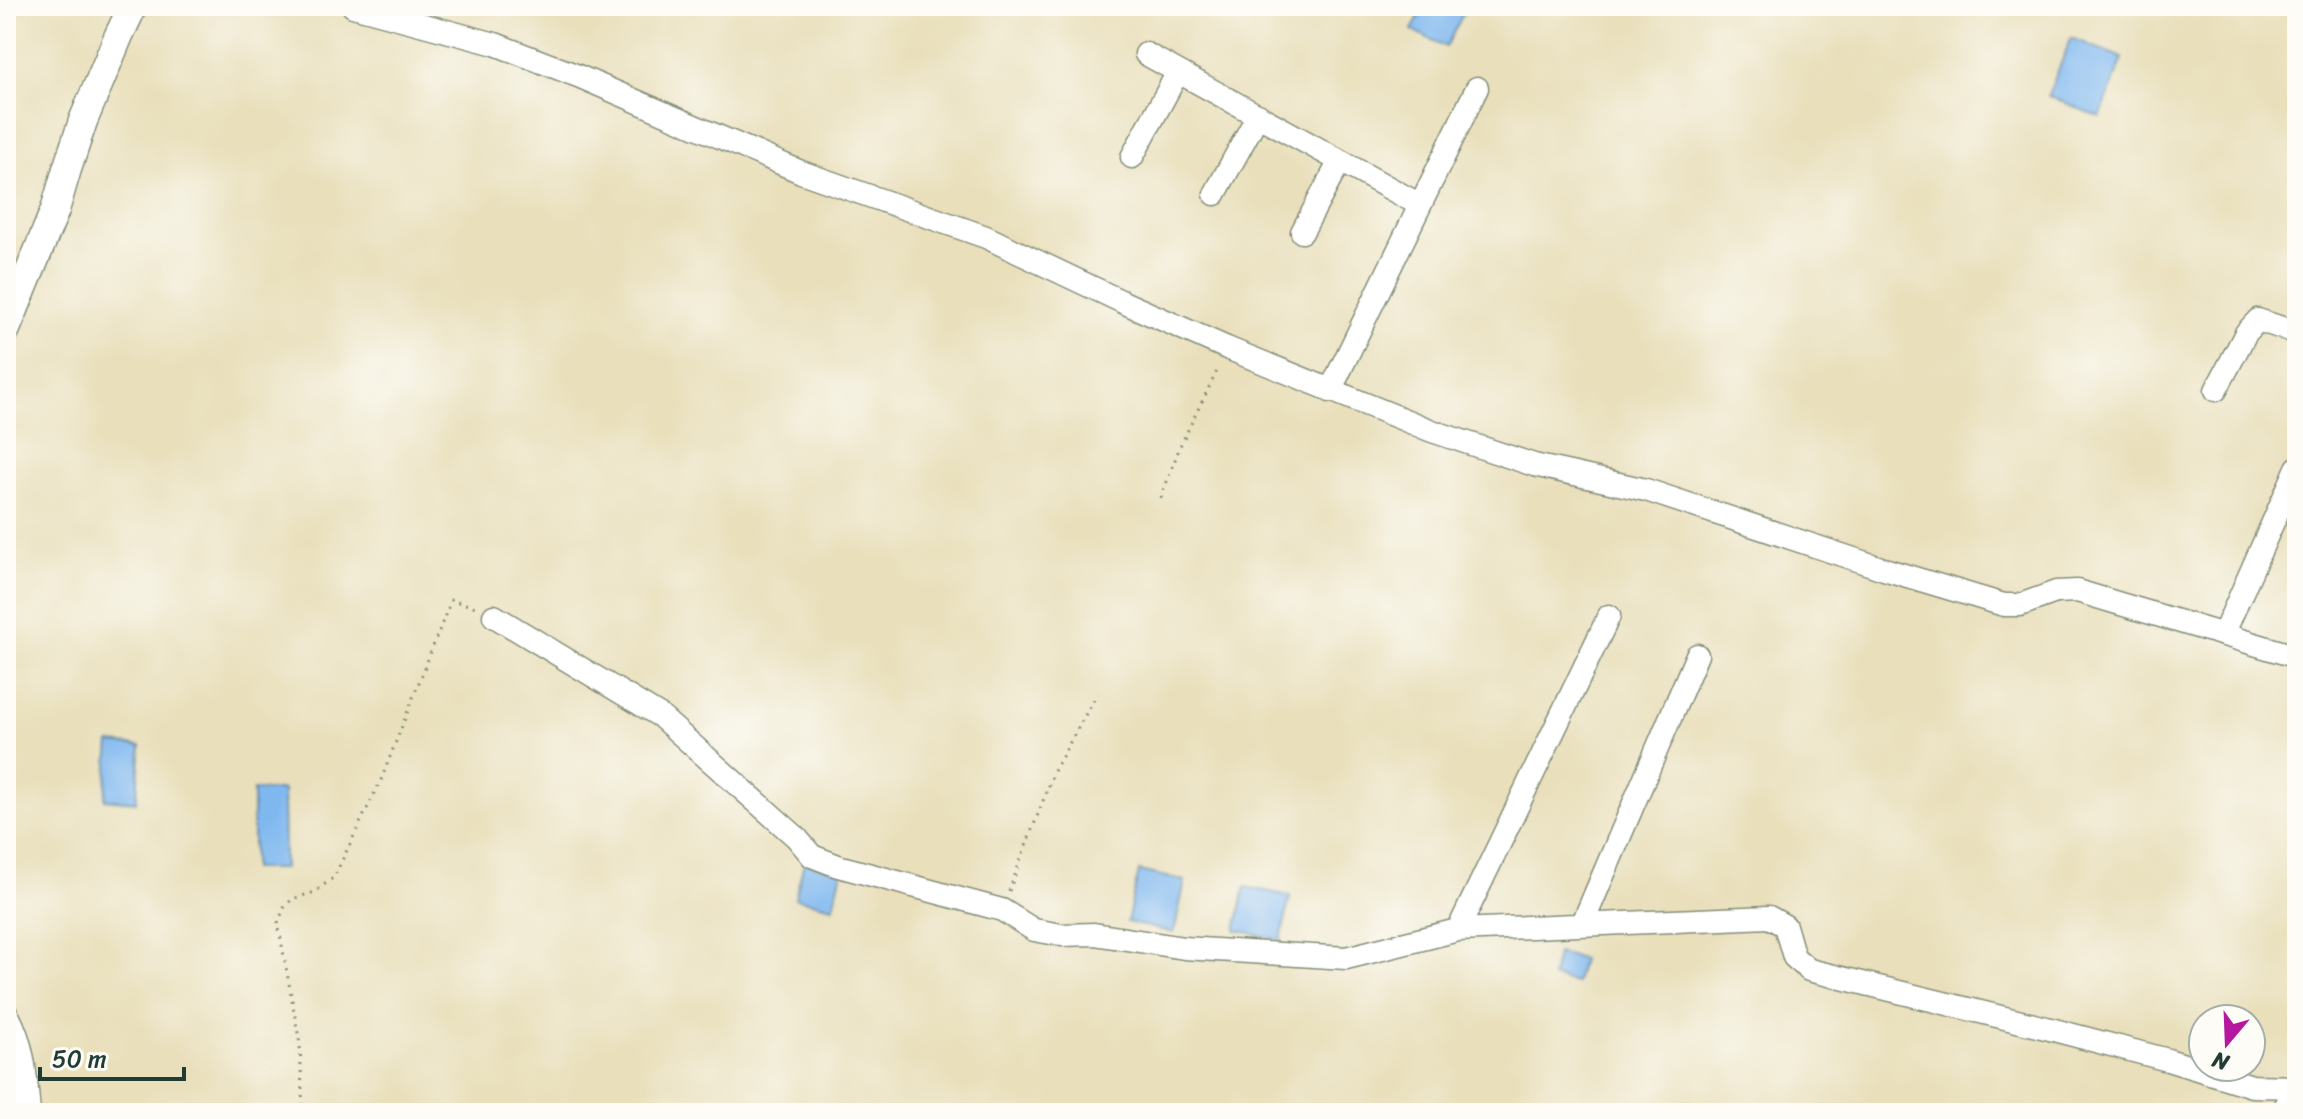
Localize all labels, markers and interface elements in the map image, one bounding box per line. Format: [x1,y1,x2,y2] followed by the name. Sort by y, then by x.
[2187,1003,2267,1083] north arrow
[40,1031,184,1081] scale bar
[52,1038,107,1080] text: 50 m
[2206,1040,2235,1083] text: N

